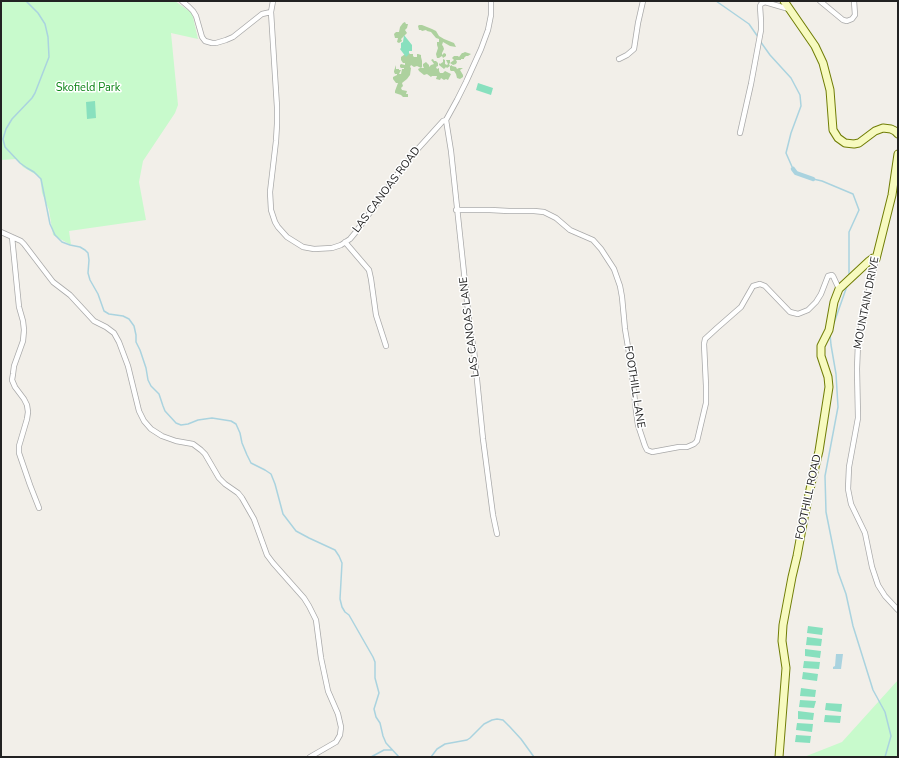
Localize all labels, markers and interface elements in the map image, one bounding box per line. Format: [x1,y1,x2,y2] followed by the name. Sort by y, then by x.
[56,81,120,95] park label: Skofield Park
[350,144,424,236] street label: LAS CANOAS ROAD
[852,256,882,350] street label: MOUNTAIN DRIVE
[457,276,483,378] street label: LAS CANOAS LANE
[621,345,647,429] street label: FOOTHILL LANE
[794,453,824,541] street label: FOOTHILL ROAD

